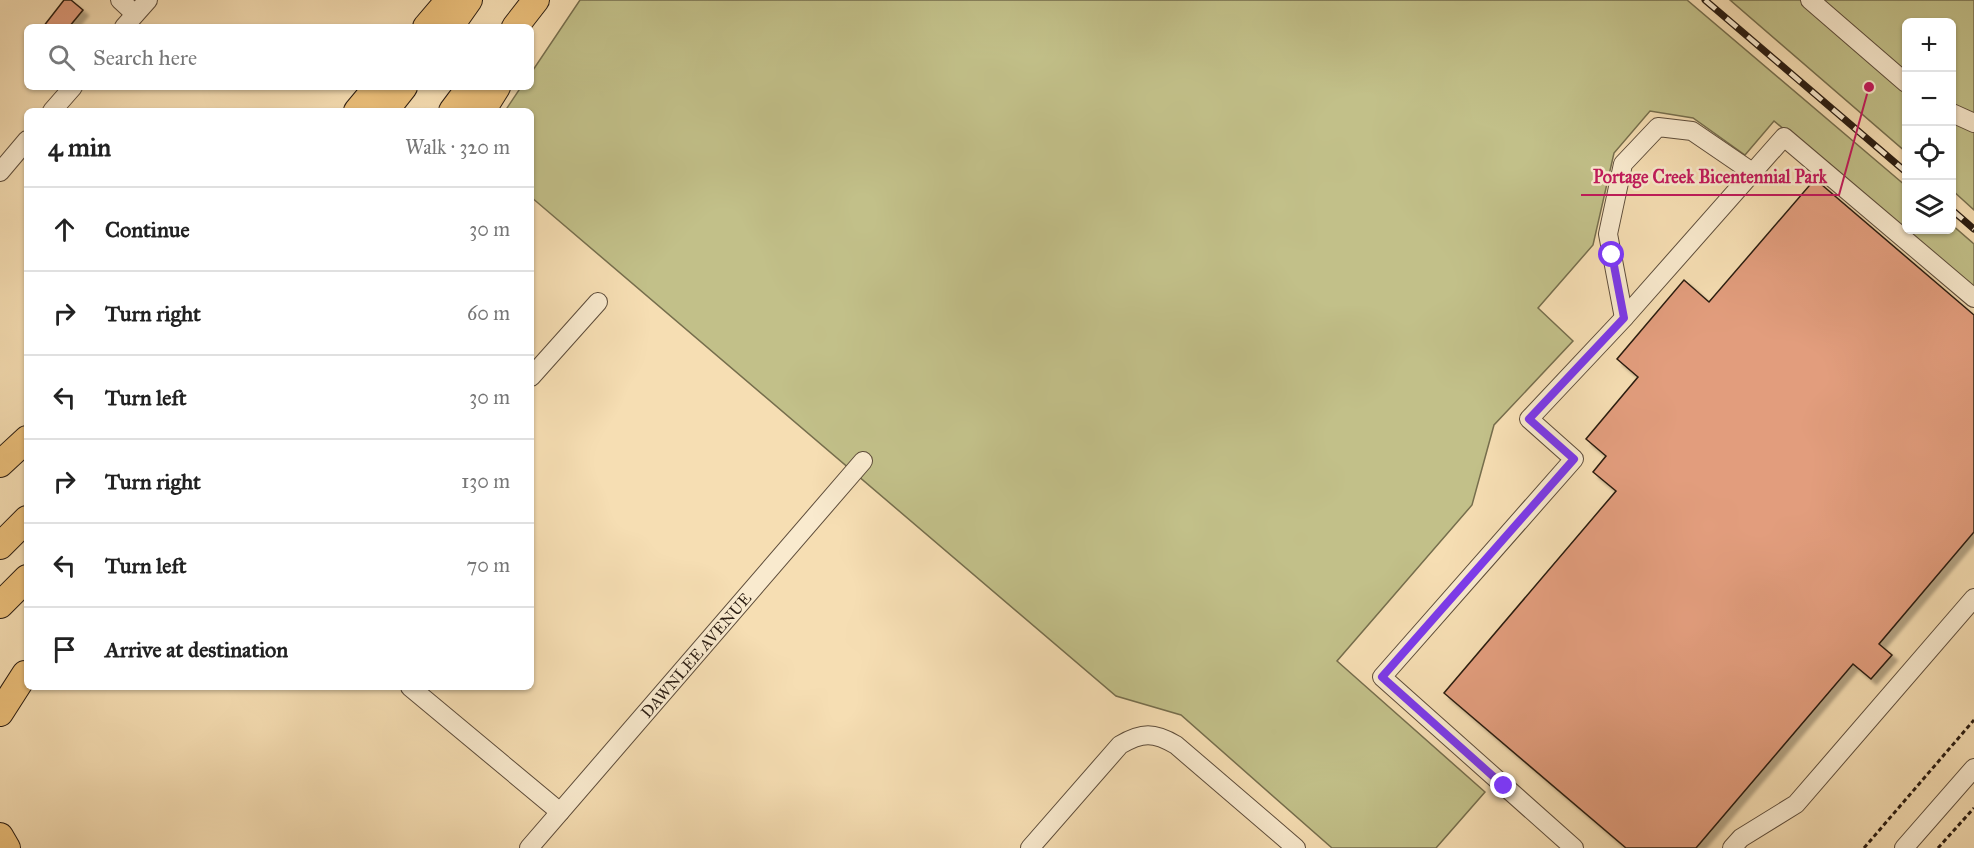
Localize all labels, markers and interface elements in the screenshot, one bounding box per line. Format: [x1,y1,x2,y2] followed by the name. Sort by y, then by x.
[1902,18,1956,234] map controls
[1902,18,1956,72] button: +
[24,24,534,90] search box
[45,41,78,74] icon: search
[93,44,197,71] text: Search here
[1902,72,1956,126] button: −
[1902,126,1956,180] button: locate
[48,131,111,163] text: 4 min
[405,135,510,159] text: Walk · 320 m
[1581,159,1839,195] callout: Portage Creek Bicentennial Park
[1593,166,1828,189] text: Portage Creek Bicentennial Park
[1902,180,1956,234] button: layers
[48,213,81,246] icon: ahead
[105,216,190,243] text: Continue
[469,217,510,241] text: 30 m
[1598,241,1624,267] route start
[48,297,81,330] icon: right
[105,300,201,327] text: Turn right
[467,301,510,325] text: 60 m
[48,381,81,414] icon: left
[105,384,187,411] text: Turn left
[469,385,510,409] text: 30 m
[48,465,81,498] icon: right
[105,468,201,495] text: Turn right
[461,469,510,493] text: 130 m
[48,549,81,582] icon: left
[105,552,187,579] text: Turn left
[467,553,510,577] text: 70 m
[637,589,755,722] street label: DAWNLEE AVENUE
[48,633,81,666] icon: arrive
[105,636,288,663] text: Arrive at destination
[1490,772,1516,798] route end

